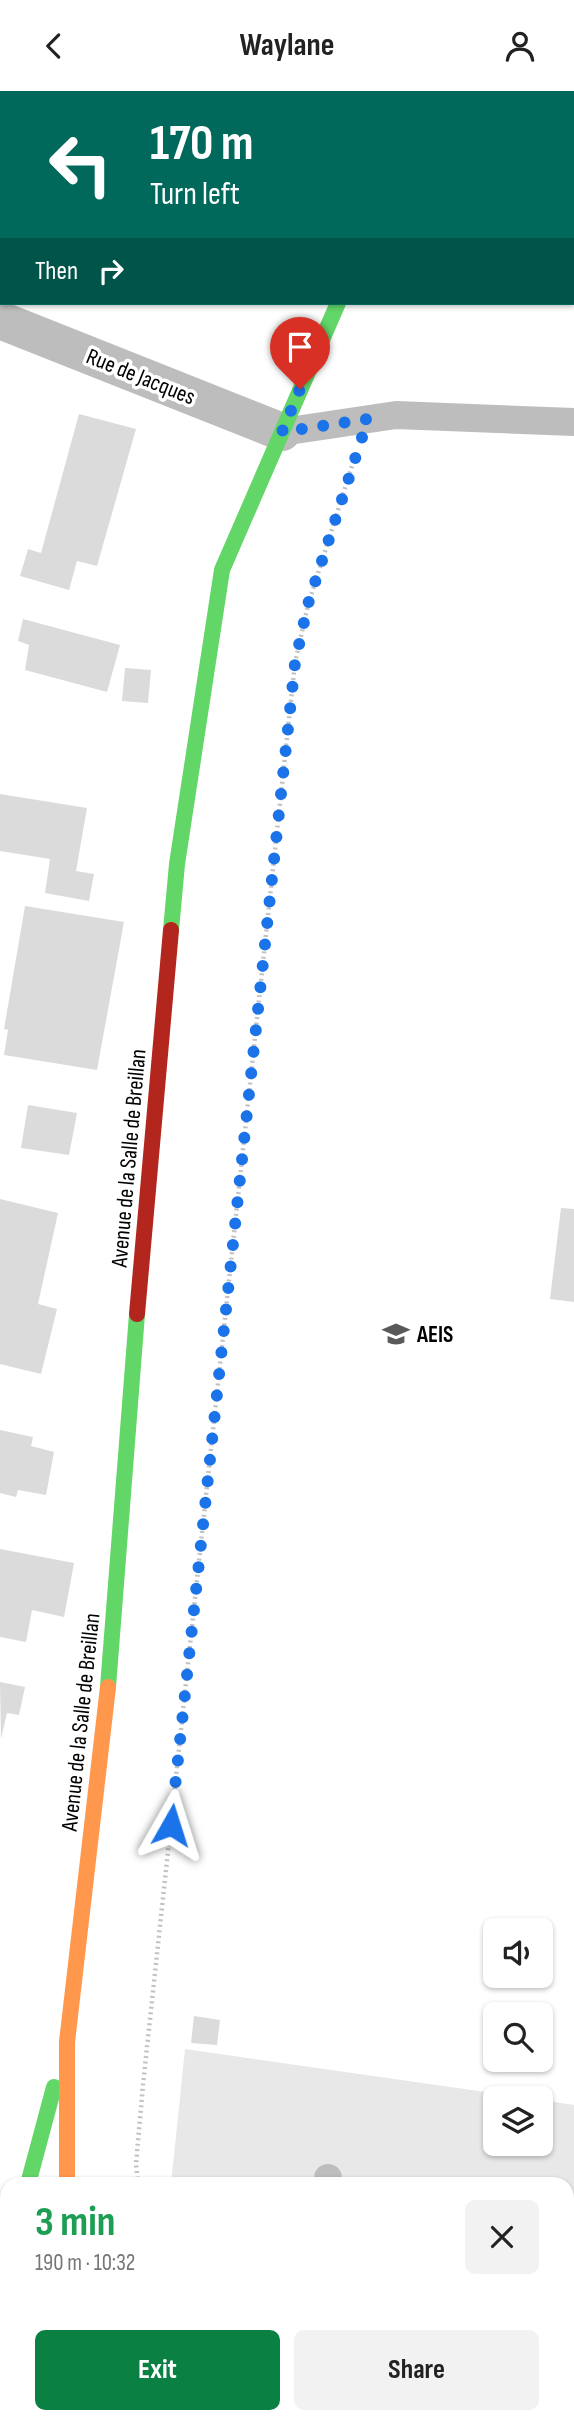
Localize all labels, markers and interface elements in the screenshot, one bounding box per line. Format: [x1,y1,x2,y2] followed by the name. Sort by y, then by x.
[239,26,335,65] text: Waylane
[35,27,73,65] icon: back
[501,27,539,65] icon: person
[150,115,254,174] text: 170 m
[35,119,126,210] icon: left
[150,175,240,214] text: Turn left
[92,252,130,290] icon: right
[35,256,78,287] text: Then
[270,317,330,389] pin
[281,328,319,366] icon: arrive
[82,342,199,411] street label: Rue de Jacques
[105,1048,152,1269] street label: Avenue de la Salle de Breillan
[381,1319,411,1349] school or university icon: AEIS
[416,1321,453,1349] place label: AEIS
[56,1612,106,1834] street label: Avenue de la Salle de Breillan
[134,1788,208,1862] position arrow
[483,1918,553,2156] map controls
[483,1918,553,1988] button: sound
[483,2002,553,2072] button: search
[483,2086,553,2156] button: layers
[35,2197,115,2248] text: 3 min
[465,2200,539,2274] button: close
[35,2249,135,2277] text: 190 m · 10:32
[35,2330,280,2410] button: Exit
[294,2330,539,2410] button: Share

